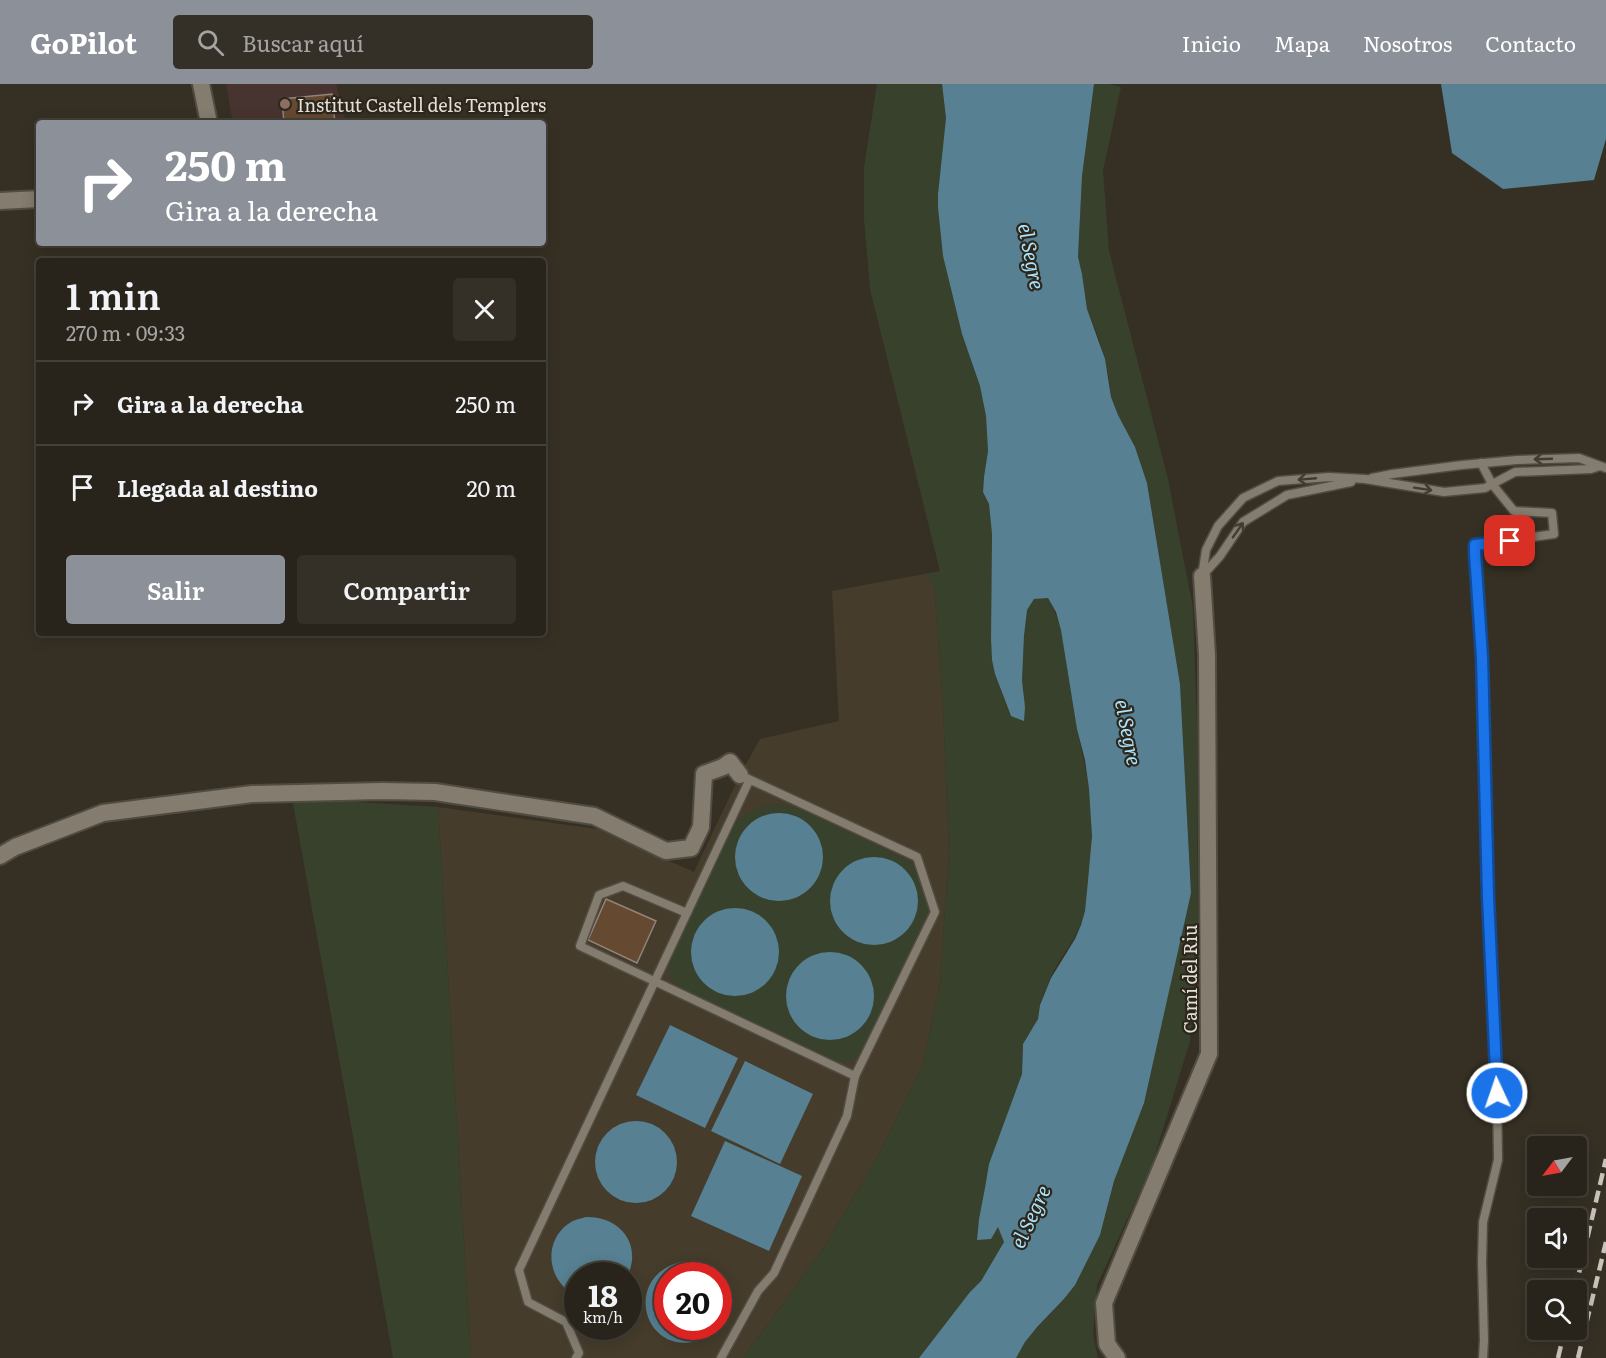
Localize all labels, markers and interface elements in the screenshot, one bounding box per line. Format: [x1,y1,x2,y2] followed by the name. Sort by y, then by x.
[173,15,593,69] search box
[30,21,137,63] text: GoPilot
[194,26,227,59] icon: search
[242,26,364,59] text: Buscar aquí
[1182,27,1241,58] text: Inicio
[1274,27,1330,58] text: Mapa
[1363,27,1452,58] text: Nosotros
[1485,27,1576,58] text: Contacto
[297,91,546,118] place label: Institut Castell dels Templers
[278,97,292,111] marker: Institut Castell dels Templers
[165,132,286,194] text: 250 m
[66,144,144,222] icon: right
[165,189,378,229] text: Gira a la derecha
[1012,220,1054,292] water label: el Segre
[66,268,161,321] text: 1 min
[453,278,516,341] button: close
[66,317,185,347] text: 270 m · 09:33
[66,387,99,420] icon: right
[117,387,304,420] text: Gira a la derecha
[455,387,516,420] text: 250 m
[1534,453,1554,465] one-way arrow
[66,471,99,504] icon: arrive
[117,471,318,504] text: Llegada al destino
[466,471,516,504] text: 20 m
[1297,474,1317,485] one-way arrow
[1412,483,1432,494] one-way arrow
[1484,515,1535,566] pin
[1232,522,1244,538] one-way arrow
[1493,524,1526,557] icon: arrive
[66,555,285,624] button: Salir
[297,555,516,624] button: Compartir
[1109,696,1151,768] water label: el Segre
[1176,925,1203,1033] street label: Camí del Riu
[1465,1061,1529,1125] position arrow
[1527,1136,1587,1196] north arrow
[1527,1136,1587,1340] map controls
[1001,1179,1057,1253] water label: el Segre
[1527,1208,1587,1268] button: sound
[654,1262,732,1340] speed limit sign: 20
[588,1272,618,1316] text: 18
[1527,1280,1587,1340] button: search
[583,1305,623,1328] text: km/h

